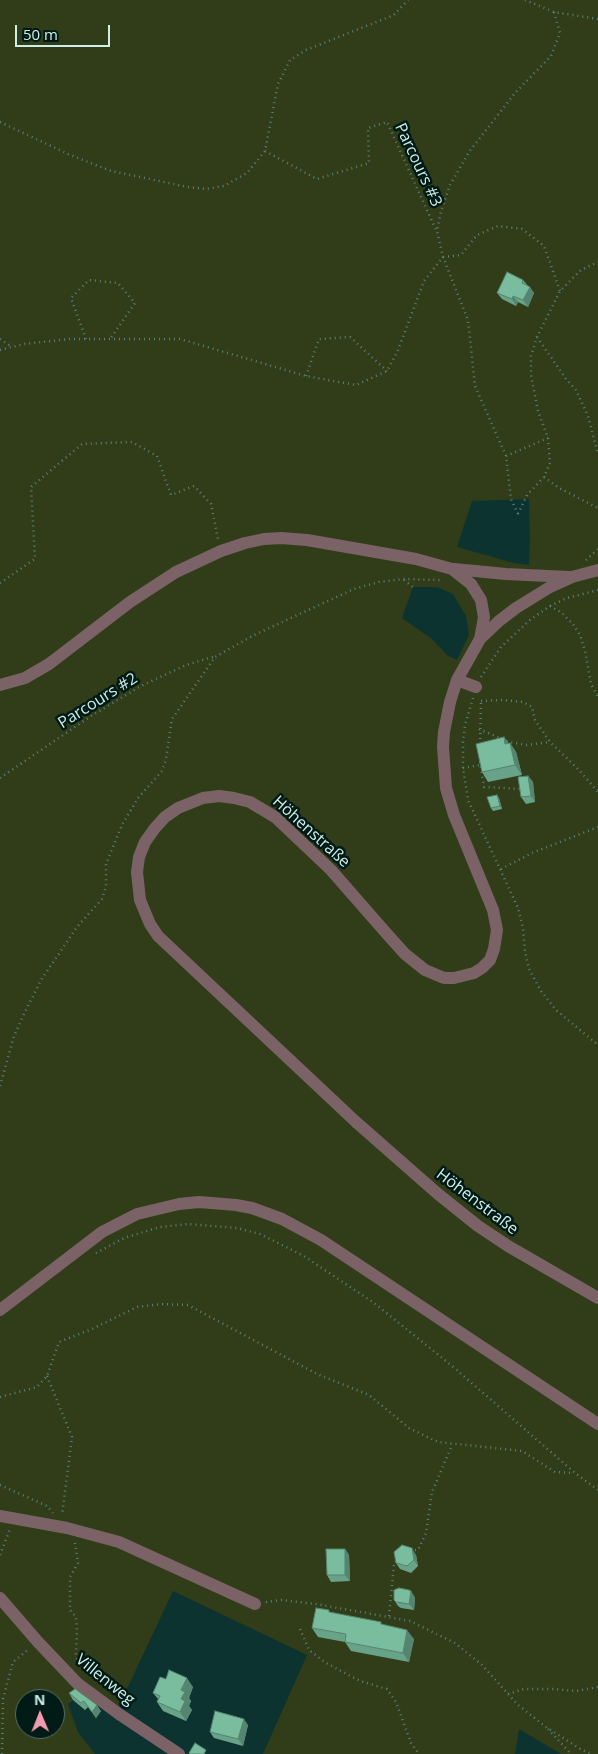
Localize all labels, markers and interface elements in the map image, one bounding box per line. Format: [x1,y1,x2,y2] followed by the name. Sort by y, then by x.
[18,15,112,47] scale bar
[23,24,58,44] text: 50 m
[390,120,446,210] street label: Parcours #3
[55,669,141,733] street label: Parcours #2
[268,792,354,872] street label: Höhenstraße
[432,1165,522,1239] street label: Höhenstraße
[72,1650,138,1710] street label: Villenweg
[15,1689,65,1739] north arrow
[34,1690,46,1709] text: N

